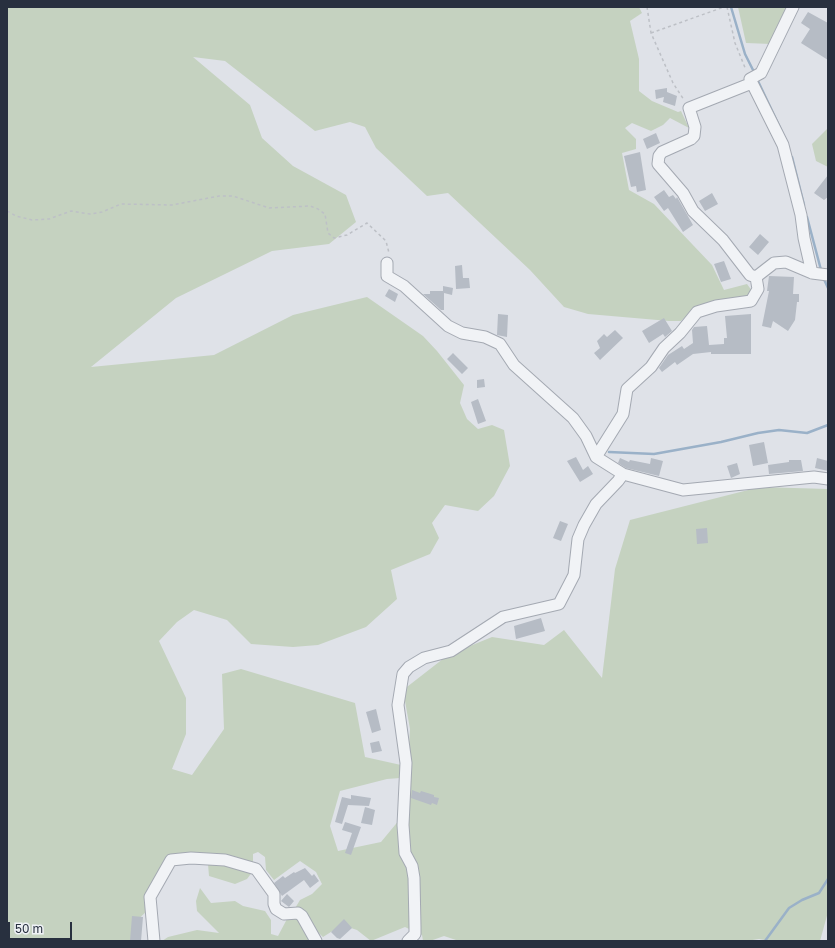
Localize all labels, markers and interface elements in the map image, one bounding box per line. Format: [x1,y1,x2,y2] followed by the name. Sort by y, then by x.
[10,914,74,940] scale bar
[15,921,43,936] text: 50 m

